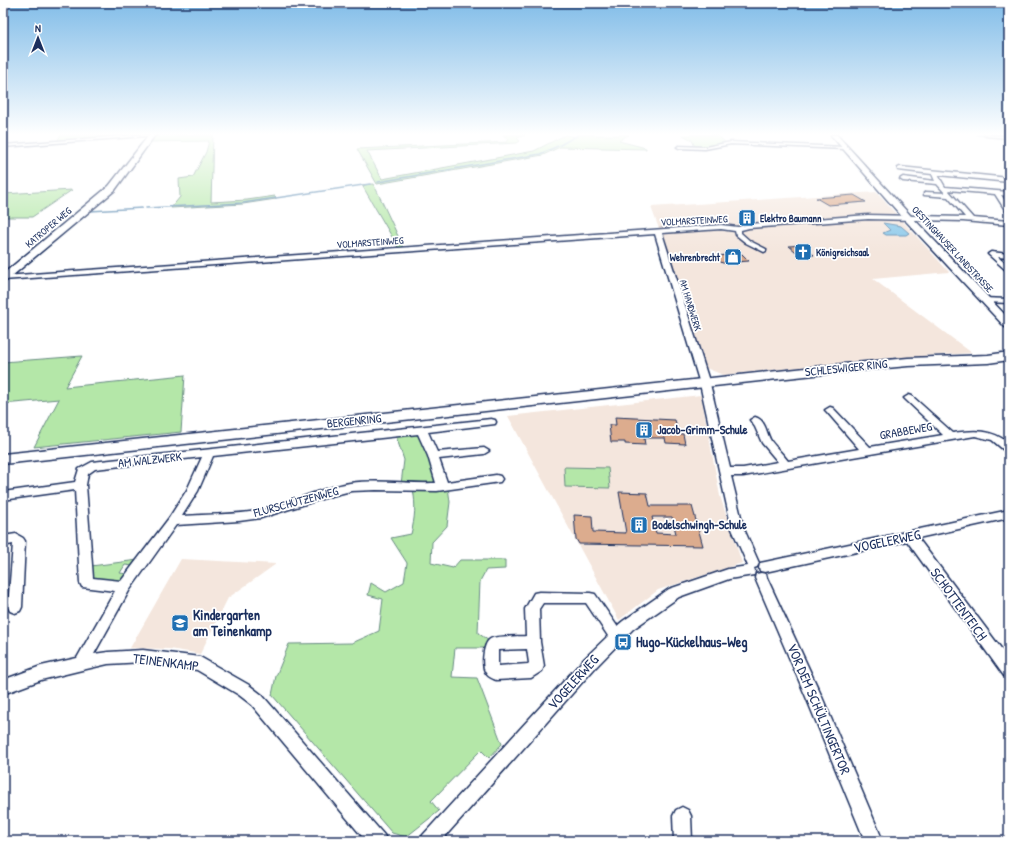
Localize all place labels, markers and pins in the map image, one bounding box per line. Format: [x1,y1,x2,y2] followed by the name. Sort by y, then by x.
[737,208,757,228] building icon: Elektro Baumann
[760,212,822,225] place label: Elektro Baumann
[793,242,813,262] church icon: Königreichsaal
[816,246,869,260] place label: Königreichsaal
[723,247,743,267] shop icon: Wehrenbrecht
[670,251,721,264] place label: Wehrenbrecht
[634,420,654,440] building icon: Jacob-Grimm-Schule
[657,421,748,438] place label: Jacob-Grimm-Schule
[629,515,649,535] building icon: Bodelschwingh-Schule
[652,516,747,534] place label: Bodelschwingh-Schule
[193,605,273,642] place label: Kindergarten am Teinenkamp
[170,613,190,633] school or university icon: Kindergarten am Teinenkamp
[613,632,633,652] bus stop icon: Hugo-Kückelhaus-Weg
[636,632,748,653] place label: Hugo-Kückelhaus-Weg

